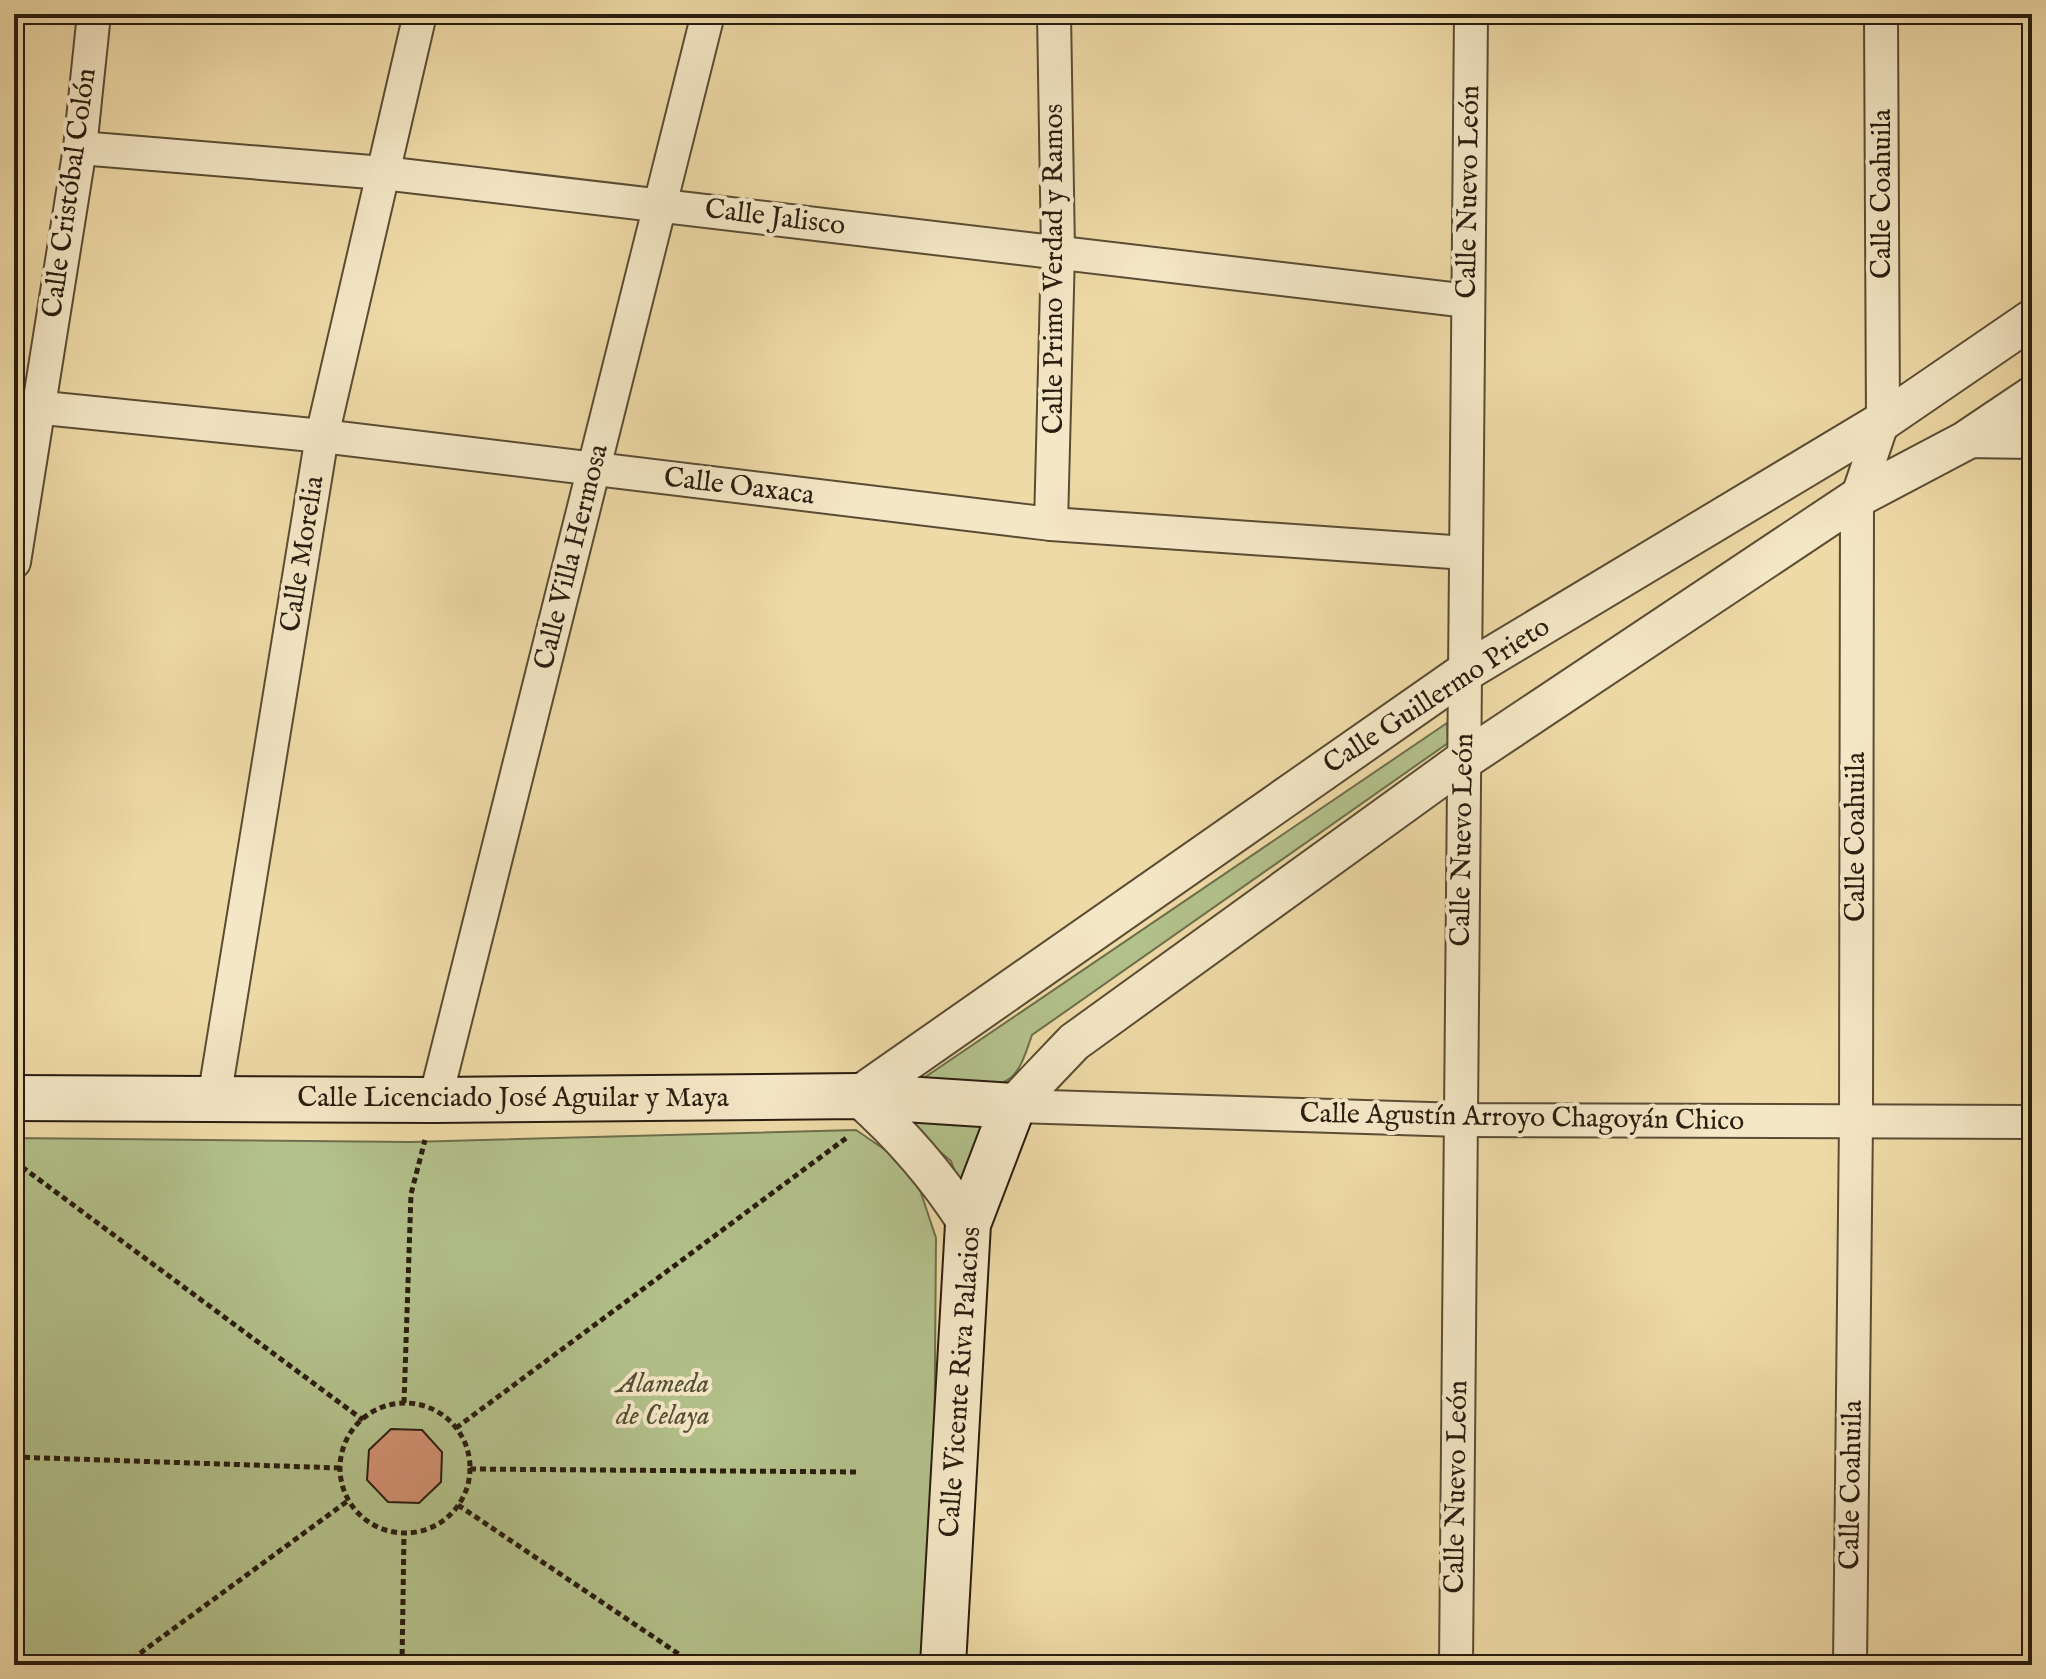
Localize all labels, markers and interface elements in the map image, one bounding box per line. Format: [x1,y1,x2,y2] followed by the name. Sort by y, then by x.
[35,66,105,320] street label: Calle Cristóbal Colón
[1450,85,1488,299] street label: Calle Nuevo León
[1037,104,1072,434] street label: Calle Primo Verdad y Ramos
[1865,108,1900,279] street label: Calle Coahuila
[703,192,847,244] street label: Calle Jalisco
[527,440,617,673] street label: Calle Villa Hermosa
[662,460,817,514] street label: Calle Oaxaca
[273,472,333,635] street label: Calle Morelia
[1317,610,1557,782] street label: Calle Guillermo Prieto
[1444,733,1482,947] street label: Calle Nuevo León
[1839,751,1874,922] street label: Calle Coahuila
[297,1081,730,1116] street label: Calle Licenciado José Aguilar y Maya
[1299,1097,1745,1139] street label: Calle Agustín Arroyo Chagoyán Chico
[933,1225,989,1539] street label: Calle Vicente Riva Palacios
[614,1367,710,1434] park label: Alameda de Celaya
[1438,1380,1476,1594] street label: Calle Nuevo León
[1833,1399,1871,1570] street label: Calle Coahuila

